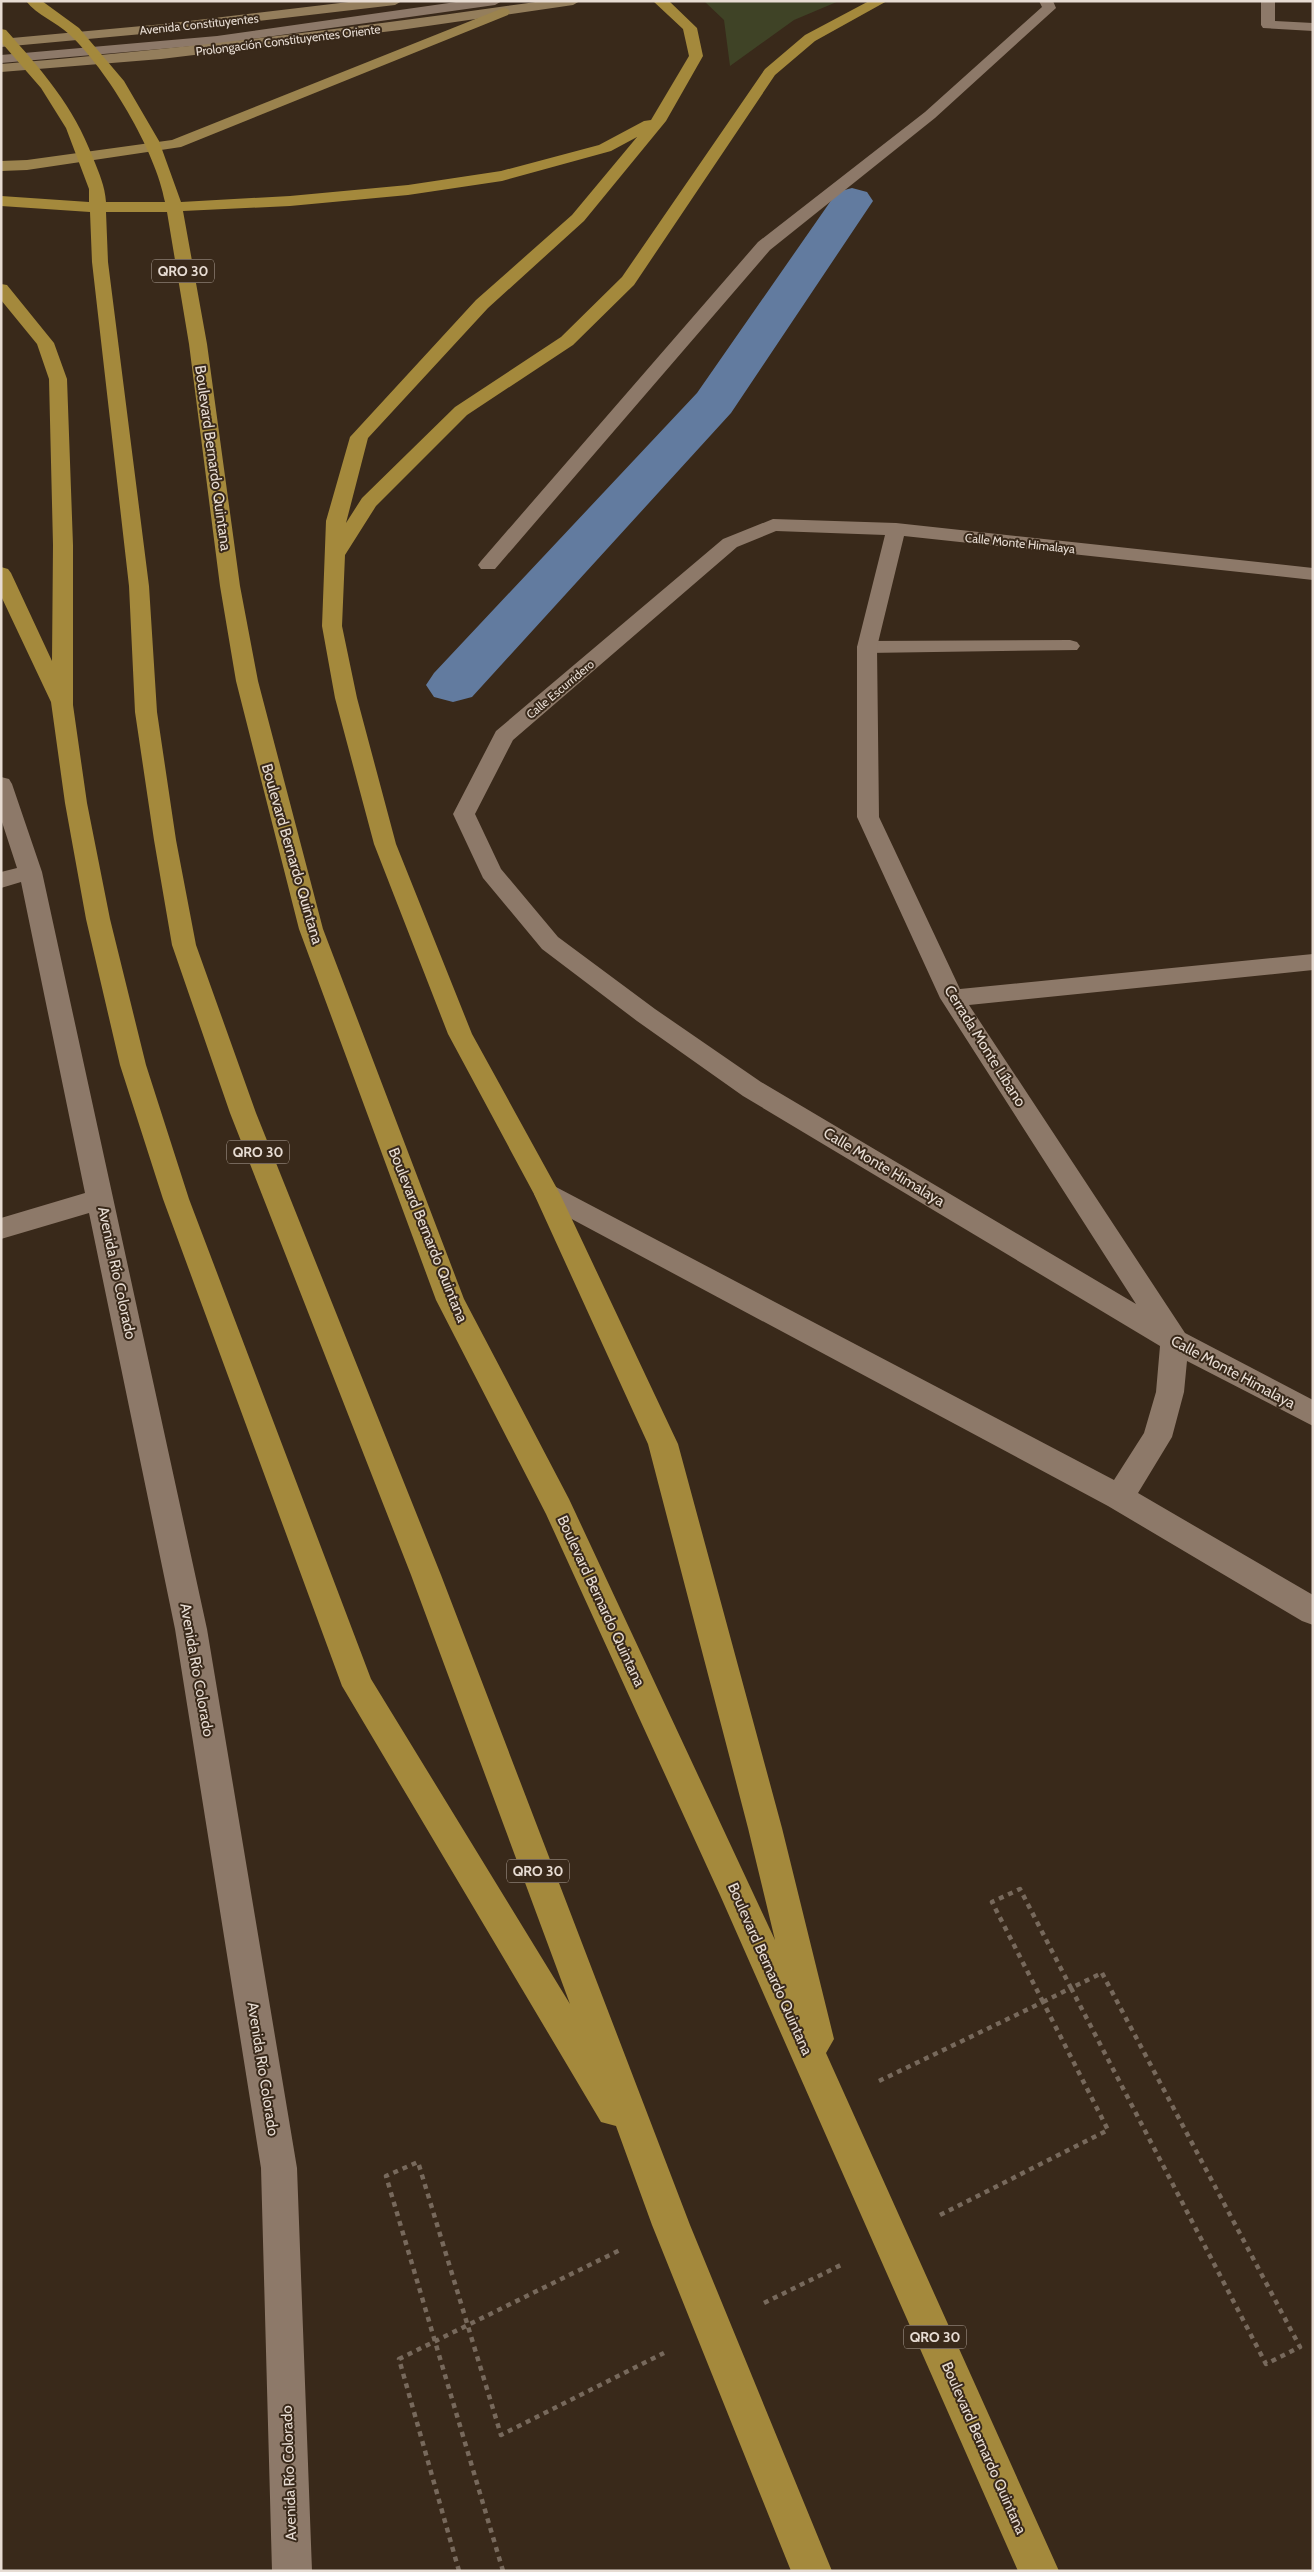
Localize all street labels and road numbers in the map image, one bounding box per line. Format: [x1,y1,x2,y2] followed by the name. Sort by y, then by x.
[139,10,259,38] street label: Avenida Constituyentes
[195,21,381,59] street label: Prolongación Constituyentes Oriente
[152,260,214,282] road number: QRO 30
[191,364,235,553] street label: Boulevard Bernardo Quintana
[964,530,1076,556] street label: Calle Monte Himalaya
[523,656,597,722] street label: Calle Escurridero
[258,762,327,947] street label: Boulevard Bernardo Quintana
[940,982,1030,1110] street label: Cerrada Monte Líbano
[820,1124,949,1211] street label: Calle Monte Himalaya
[227,1140,289,1164] road number: QRO 30
[385,1145,472,1326] street label: Boulevard Bernardo Quintana
[94,1205,140,1341] street label: Avenida Río Colorado
[1168,1332,1299,1413] street label: Calle Monte Himalaya
[553,1512,649,1690] street label: Boulevard Bernardo Quintana
[176,1602,218,1738] street label: Avenida Río Colorado
[507,1860,569,1882] road number: QRO 30
[724,1880,817,2059] street label: Boulevard Bernardo Quintana
[244,2001,282,2137] street label: Avenida Río Colorado
[904,2326,966,2348] road number: QRO 30
[938,2359,1031,2538] street label: Boulevard Bernardo Quintana
[278,2405,300,2541] street label: Avenida Río Colorado

